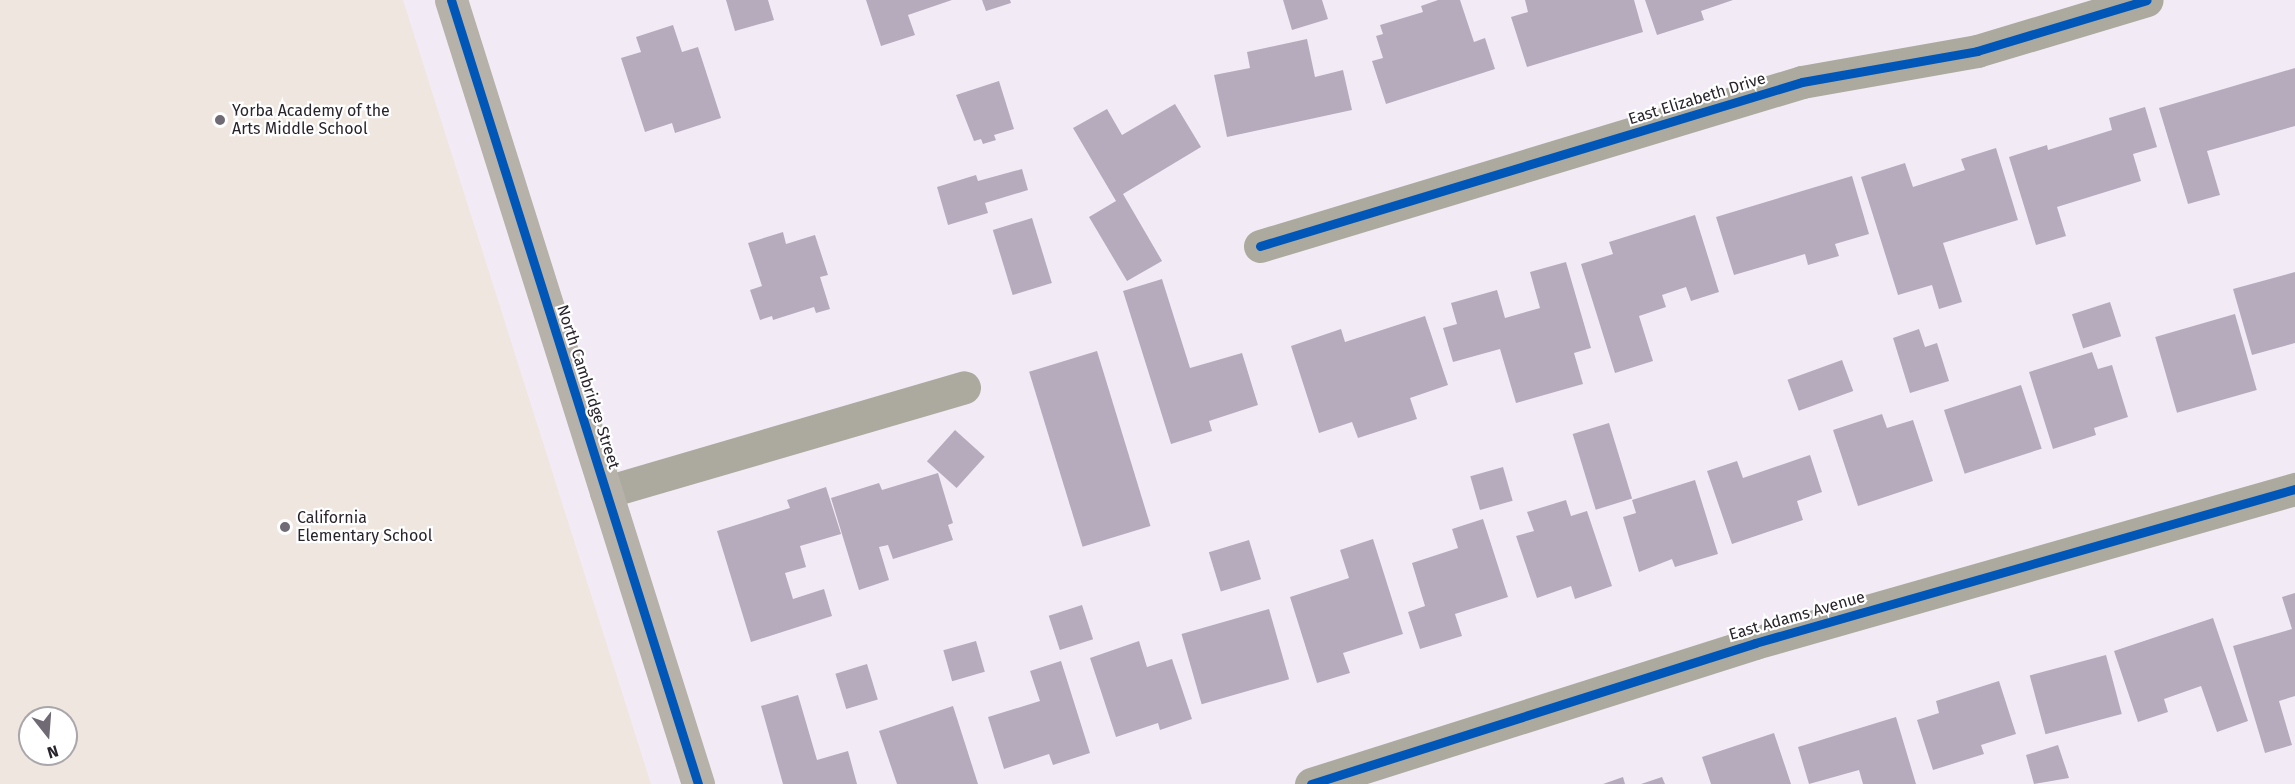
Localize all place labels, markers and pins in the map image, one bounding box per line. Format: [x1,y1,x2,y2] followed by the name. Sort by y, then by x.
[232,101,390,139] place label: Yorba Academy of the Arts Middle School
[213,113,227,127] marker: Yorba Academy of the Arts Middle School
[297,508,432,546] place label: California Elementary School
[278,520,292,534] marker: California Elementary School

